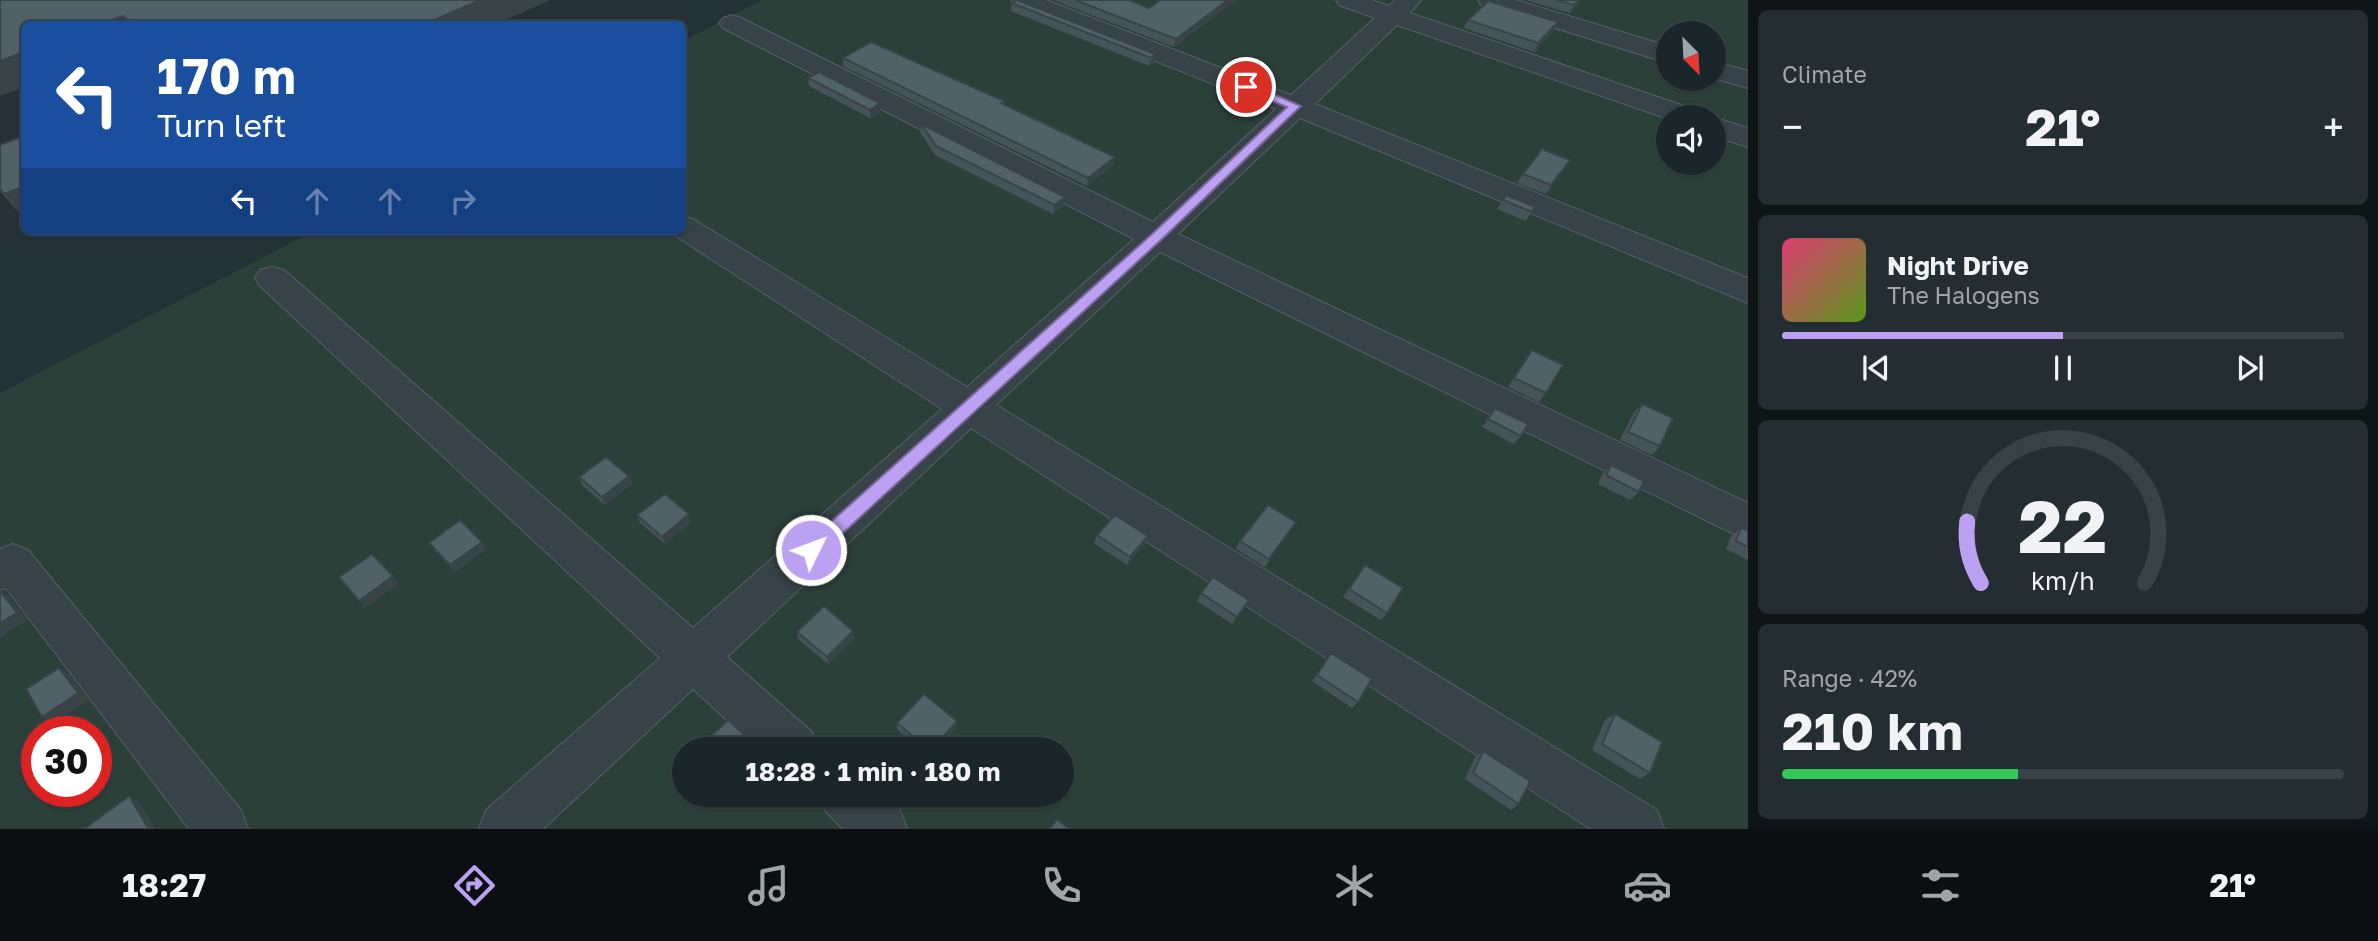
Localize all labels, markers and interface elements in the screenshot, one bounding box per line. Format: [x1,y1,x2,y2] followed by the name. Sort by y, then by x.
[1656,21,1726,91] north arrow
[1656,21,1726,175] map controls
[157,46,296,105] text: 170 m
[42,49,133,140] icon: left
[1216,57,1276,117] pin
[1782,60,1867,88] text: Climate
[1227,68,1265,106] icon: arrive
[2025,95,2101,157] text: 21°
[1782,104,1803,149] text: −
[2323,104,2344,149] text: +
[1656,105,1726,175] button: sound
[157,106,286,144] text: Turn left
[225,182,263,220] icon: left
[298,182,336,220] icon: ahead
[371,182,409,220] icon: ahead
[444,182,482,220] icon: right
[1887,250,2029,281] text: Night Drive
[1887,281,2040,309] text: The Halogens
[1857,349,1895,387] icon: previous
[2044,349,2082,387] icon: pause
[2231,349,2269,387] icon: next
[2019,482,2107,569] text: 22
[774,513,848,587] position arrow
[2031,565,2095,596] text: km/h
[1782,664,1917,692] text: Range · 42%
[1782,699,1963,761] text: 210 km
[21,716,112,807] speed limit sign: 30
[745,756,1001,787] text: 18:28 · 1 min · 180 m
[450,861,499,910] icon: directions
[744,861,793,910] icon: music
[1037,861,1086,910] icon: phone
[1330,861,1379,910] icon: climate
[1623,861,1672,910] icon: car
[1916,861,1965,910] icon: filters
[122,866,206,904] text: 18:27
[2210,866,2256,904] text: 21°

